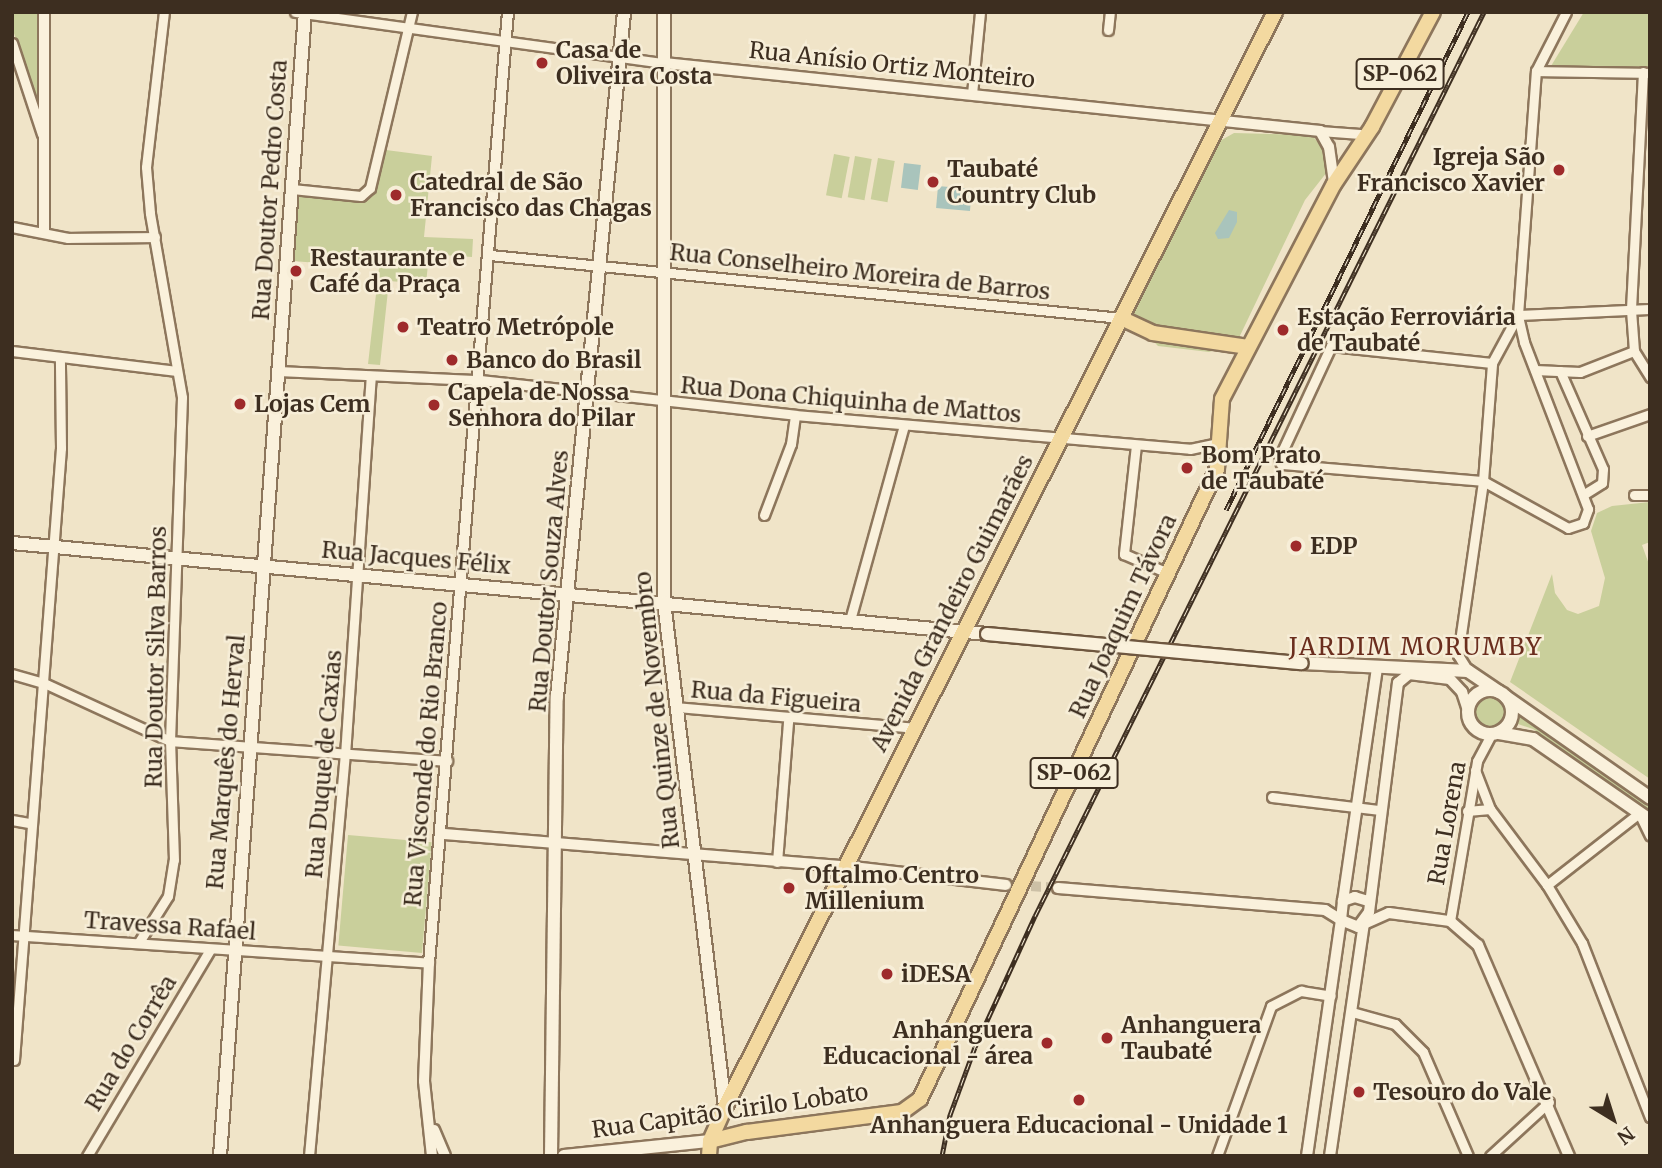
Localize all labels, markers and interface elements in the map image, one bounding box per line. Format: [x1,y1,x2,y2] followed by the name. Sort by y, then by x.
[556,36,712,90] place label: Casa de Oliveira Costa
[748,36,1036,94] street label: Rua Anísio Ortiz Monteiro
[534,55,550,71] marker: Casa de Oliveira Costa
[1354,56,1446,92] road number: SP-062
[247,59,293,321] street label: Rua Doutor Pedro Costa
[1357,143,1545,197] place label: Igreja São Francisco Xavier
[947,155,1096,209] place label: Taubaté Country Club
[1551,162,1567,178] marker: Igreja São Francisco Xavier
[410,168,652,222] place label: Catedral de São Francisco das Chagas
[925,174,941,190] marker: Taubaté Country Club
[388,187,404,203] marker: Catedral de São Francisco das Chagas
[668,238,1052,306] street label: Rua Conselheiro Moreira de Barros
[310,244,465,298] place label: Restaurante e Café da Praça
[288,263,304,279] marker: Restaurante e Café da Praça
[1297,303,1516,357] place label: Estação Ferroviária de Taubaté
[417,313,614,341] place label: Teatro Metrópole
[395,319,411,335] marker: Teatro Metrópole
[1275,322,1291,338] marker: Estação Ferroviária de Taubaté
[466,346,641,374] place label: Banco do Brasil
[444,352,460,368] marker: Banco do Brasil
[680,371,1022,429] street label: Rua Dona Chiquinha de Mattos
[448,378,635,432] place label: Capela de Nossa Senhora do Pilar
[254,390,370,418] place label: Lojas Cem
[232,396,248,412] marker: Lojas Cem
[426,397,442,413] marker: Capela de Nossa Senhora do Pilar
[1201,441,1324,495] place label: Bom Prato de Taubaté
[524,449,574,713] street label: Rua Doutor Souza Alves
[865,450,1039,756] street label: Avenida Grandeiro Guimarães
[1179,460,1195,476] marker: Bom Prato de Taubaté
[1064,510,1182,722] street label: Rua Joaquim Távora
[140,526,172,788] street label: Rua Doutor Silva Barros
[1310,532,1357,560] place label: EDP
[320,536,512,580] street label: Rua Jacques Félix
[1288,538,1304,554] marker: EDP
[629,570,685,850] street label: Rua Quinze de Novembro
[399,600,453,908] street label: Rua Visconde do Rio Branco
[201,633,251,891] street label: Rua Marquês do Herval
[1290,633,1542,661] district label: JARDIM MORUMBY
[300,649,348,879] street label: Rua Duque de Caxias
[690,676,862,718] street label: Rua da Figueira
[1028,756,1120,790] road number: SP-062
[1423,759,1471,887] street label: Rua Lorena
[805,861,979,915] place label: Oftalmo Centro Millenium
[779,878,799,898] marker: Oftalmo Centro Millenium
[83,906,257,946] street label: Travessa Rafael
[901,960,971,988] place label: iDESA
[879,966,895,982] marker: iDESA
[80,970,182,1116] street label: Rua do Corrêa
[1121,1011,1261,1065] place label: Anhanguera Taubaté
[823,1016,1033,1070] place label: Anhanguera Educacional - área
[1099,1030,1115,1046] marker: Anhanguera Taubaté
[1039,1035,1055,1051] marker: Anhanguera Educacional - área
[590,1078,870,1144] street label: Rua Capitão Cirilo Lobato
[1373,1078,1552,1106] place label: Tesouro do Vale
[1351,1084,1367,1100] marker: Tesouro do Vale
[1578,1084,1648,1154] north arrow
[1071,1092,1087,1108] marker: Anhanguera Educacional - Unidade 1
[870,1111,1288,1139] place label: Anhanguera Educacional - Unidade 1
[1613,1121,1639,1150] text: N

